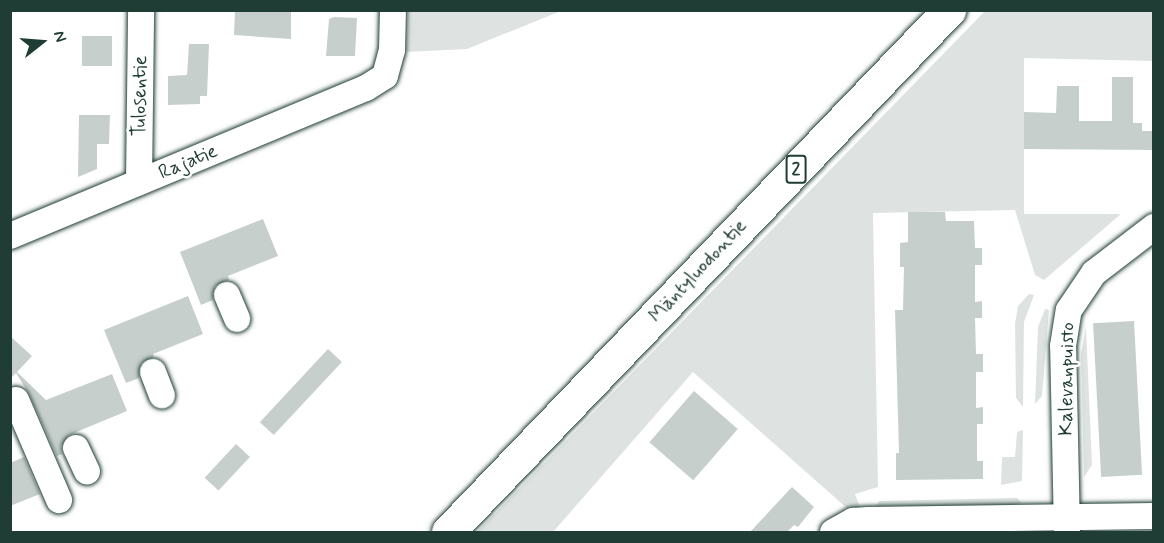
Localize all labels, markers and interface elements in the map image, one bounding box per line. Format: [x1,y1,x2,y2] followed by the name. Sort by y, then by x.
[12,12,72,72] north arrow
[48,28,71,45] text: N
[127,55,153,137] street label: Tulosentie
[155,139,221,185] street label: Rajatie
[786,154,806,184] road number: 2
[644,214,752,328] street label: Mäntyluodontie
[1054,322,1080,436] street label: Kalevanpuisto

